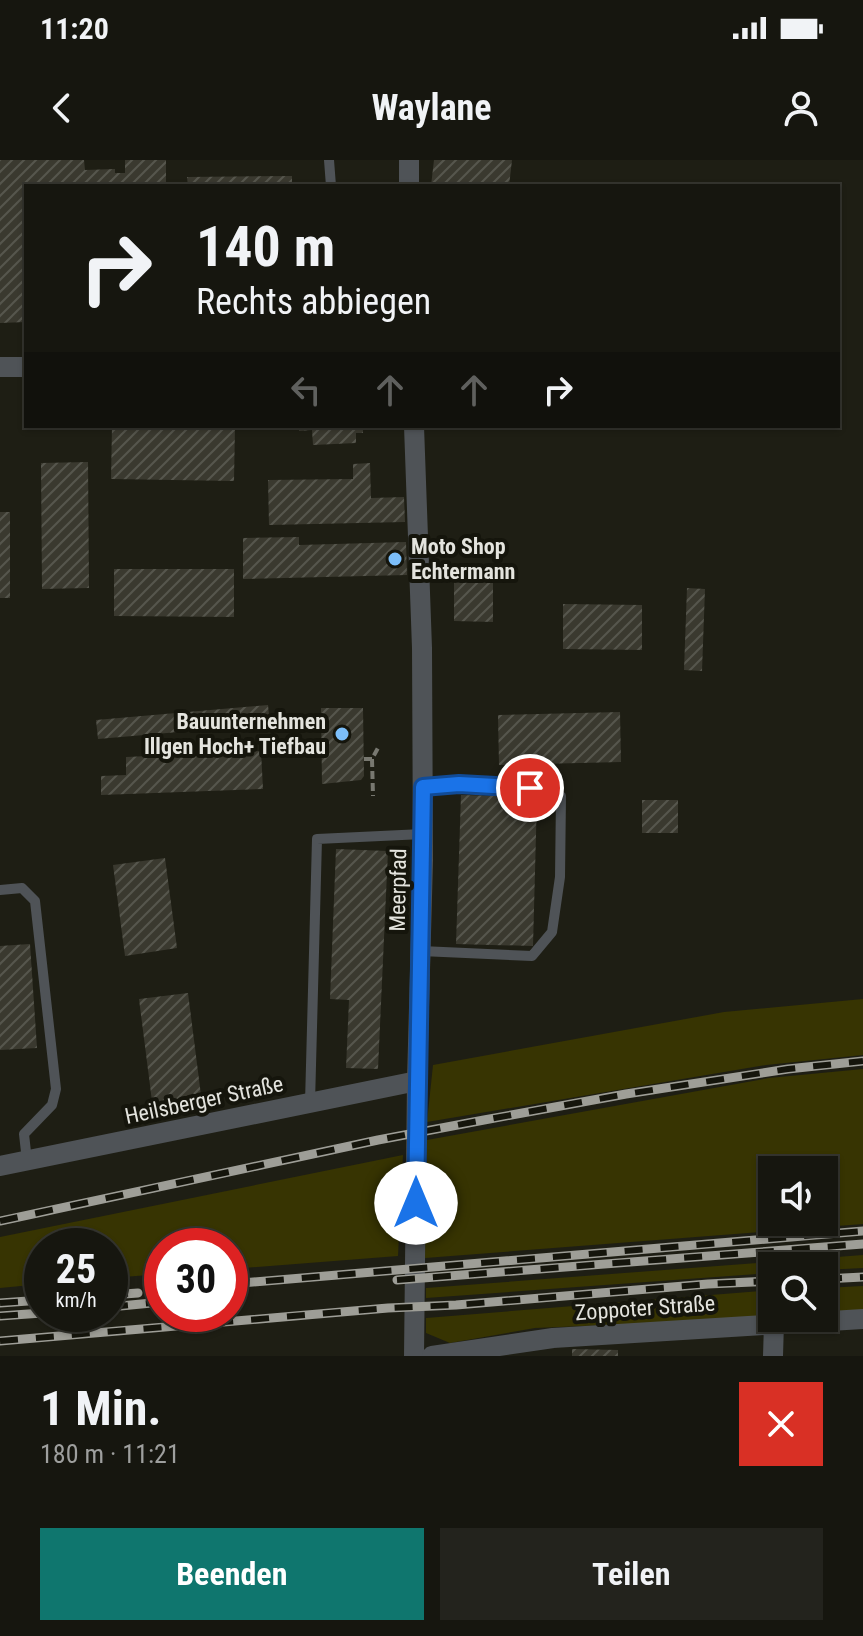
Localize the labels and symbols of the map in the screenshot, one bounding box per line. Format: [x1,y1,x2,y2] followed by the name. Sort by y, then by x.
[411,534,515,584] place label: Moto Shop Echtermann
[386,550,404,568] marker: Moto Shop Echtermann
[144,709,326,759] place label: Bauunternehmen Illgen Hoch+ Tiefbau
[333,725,351,743] marker: Bauunternehmen Illgen Hoch+ Tiefbau
[496,754,564,822] pin
[385,848,411,932] street label: Meerpfad
[123,1071,285,1129] street label: Heilsberger Straße
[374,1161,458,1245] position arrow
[144,1228,248,1332] speed limit sign: 30
[574,1291,716,1325] street label: Zoppoter Straße

